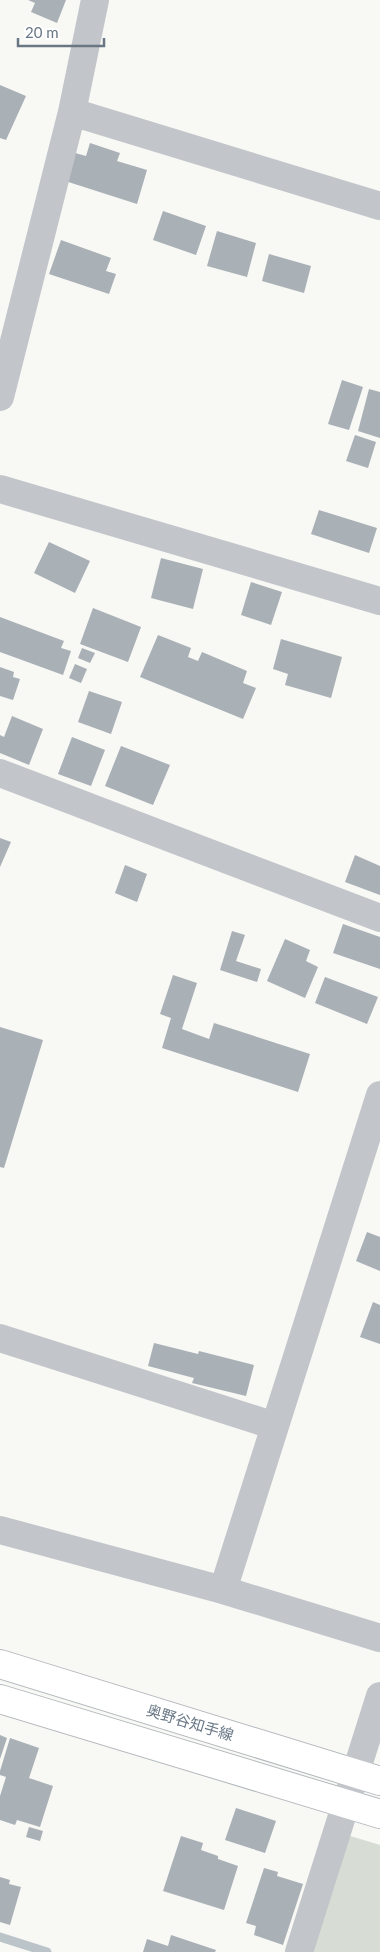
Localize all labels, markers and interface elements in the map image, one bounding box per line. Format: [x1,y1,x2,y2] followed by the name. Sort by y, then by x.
[18,15,104,47] scale bar
[25,23,59,41] text: 20 m
[145,1700,236,1744] street label: 奥野谷知手線

